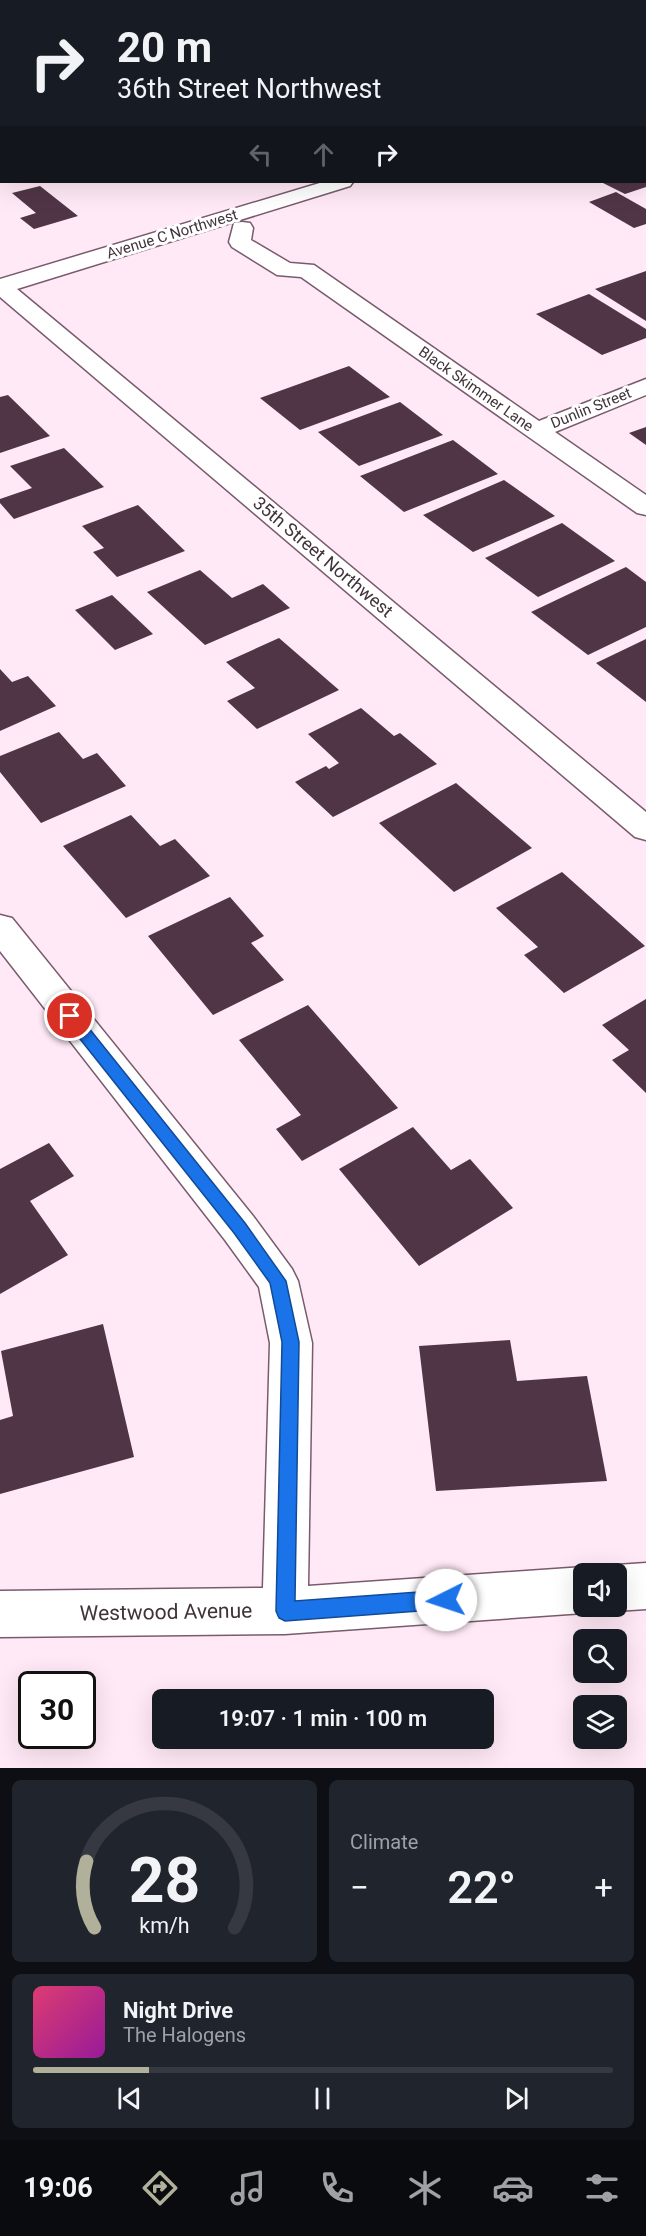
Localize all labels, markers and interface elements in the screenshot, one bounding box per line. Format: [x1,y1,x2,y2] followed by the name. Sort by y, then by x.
[117,23,212,72] text: 20 m
[18,24,96,102] icon: right
[117,73,381,105] text: 36th Street Northwest
[244,138,277,171] icon: left
[307,138,340,171] icon: ahead
[370,138,403,171] icon: right
[104,205,240,262] street label: Avenue C Northwest
[415,343,537,435] street label: Black Skimmer Lane
[548,384,634,432] street label: Dunlin Street
[249,492,398,621] street label: 35th Street Northwest
[44,990,95,1041] pin
[53,999,86,1032] icon: arrive
[573,1563,627,1749] map controls
[573,1563,627,1617] button: sound
[414,1568,478,1632] position arrow
[79,1598,253,1626] street label: Westwood Avenue
[573,1629,627,1683] button: search
[18,1671,96,1749] speed limit sign: 30
[573,1695,627,1749] button: layers
[219,1706,427,1731] text: 19:07 · 1 min · 100 m
[350,1830,418,1854] text: Climate
[129,1844,200,1917] text: 28
[447,1861,516,1914] text: 22°
[350,1868,369,1907] text: −
[594,1868,613,1907] text: +
[139,1913,190,1938] text: km/h
[123,1998,233,2023] text: Night Drive
[123,2023,246,2047] text: The Halogens
[113,2082,146,2115] icon: previous
[306,2082,339,2115] icon: pause
[500,2082,533,2115] icon: next
[139,2167,181,2209] icon: directions
[227,2167,269,2209] icon: music
[316,2167,358,2209] icon: phone
[404,2167,446,2209] icon: climate
[492,2167,534,2209] icon: car
[581,2167,623,2209] icon: filters
[23,2172,93,2204] text: 19:06

